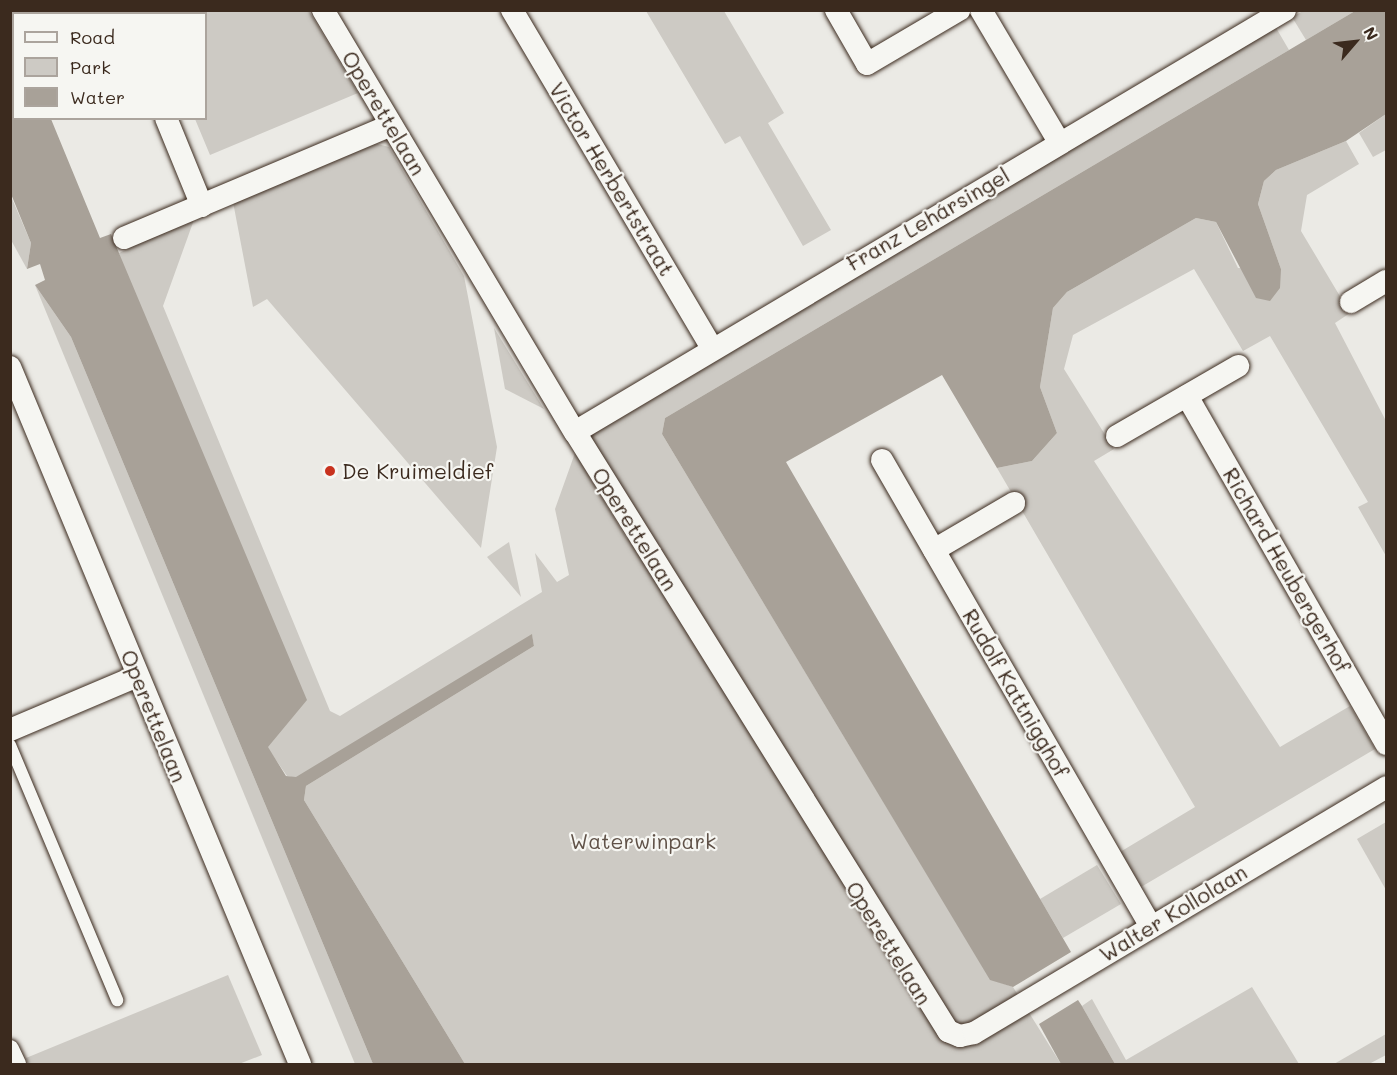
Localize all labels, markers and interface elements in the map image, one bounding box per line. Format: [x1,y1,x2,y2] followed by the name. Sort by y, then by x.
[12,12,207,120] legend
[1325,12,1385,72] north arrow
[1359,23,1383,44] text: N
[70,25,115,49] text: Road
[337,46,431,180] street label: Operettelaan
[70,55,111,79] text: Park
[544,78,680,280] street label: Victor Herbertstraat
[70,85,125,109] text: Water
[842,162,1014,276] street label: Franz Lehársingel
[342,458,493,484] place label: De Kruimeldief
[587,463,683,595] street label: Operettelaan
[1218,463,1356,677] street label: Richard Heubergerhof
[323,464,337,478] marker: De Kruimeldief
[958,604,1074,782] street label: Rudolf Kattnigghof
[116,646,192,786] street label: Operettelaan
[570,828,716,854] park label: Waterwinpark
[1095,859,1251,967] street label: Walter Kollolaan
[841,877,937,1009] street label: Operettelaan

